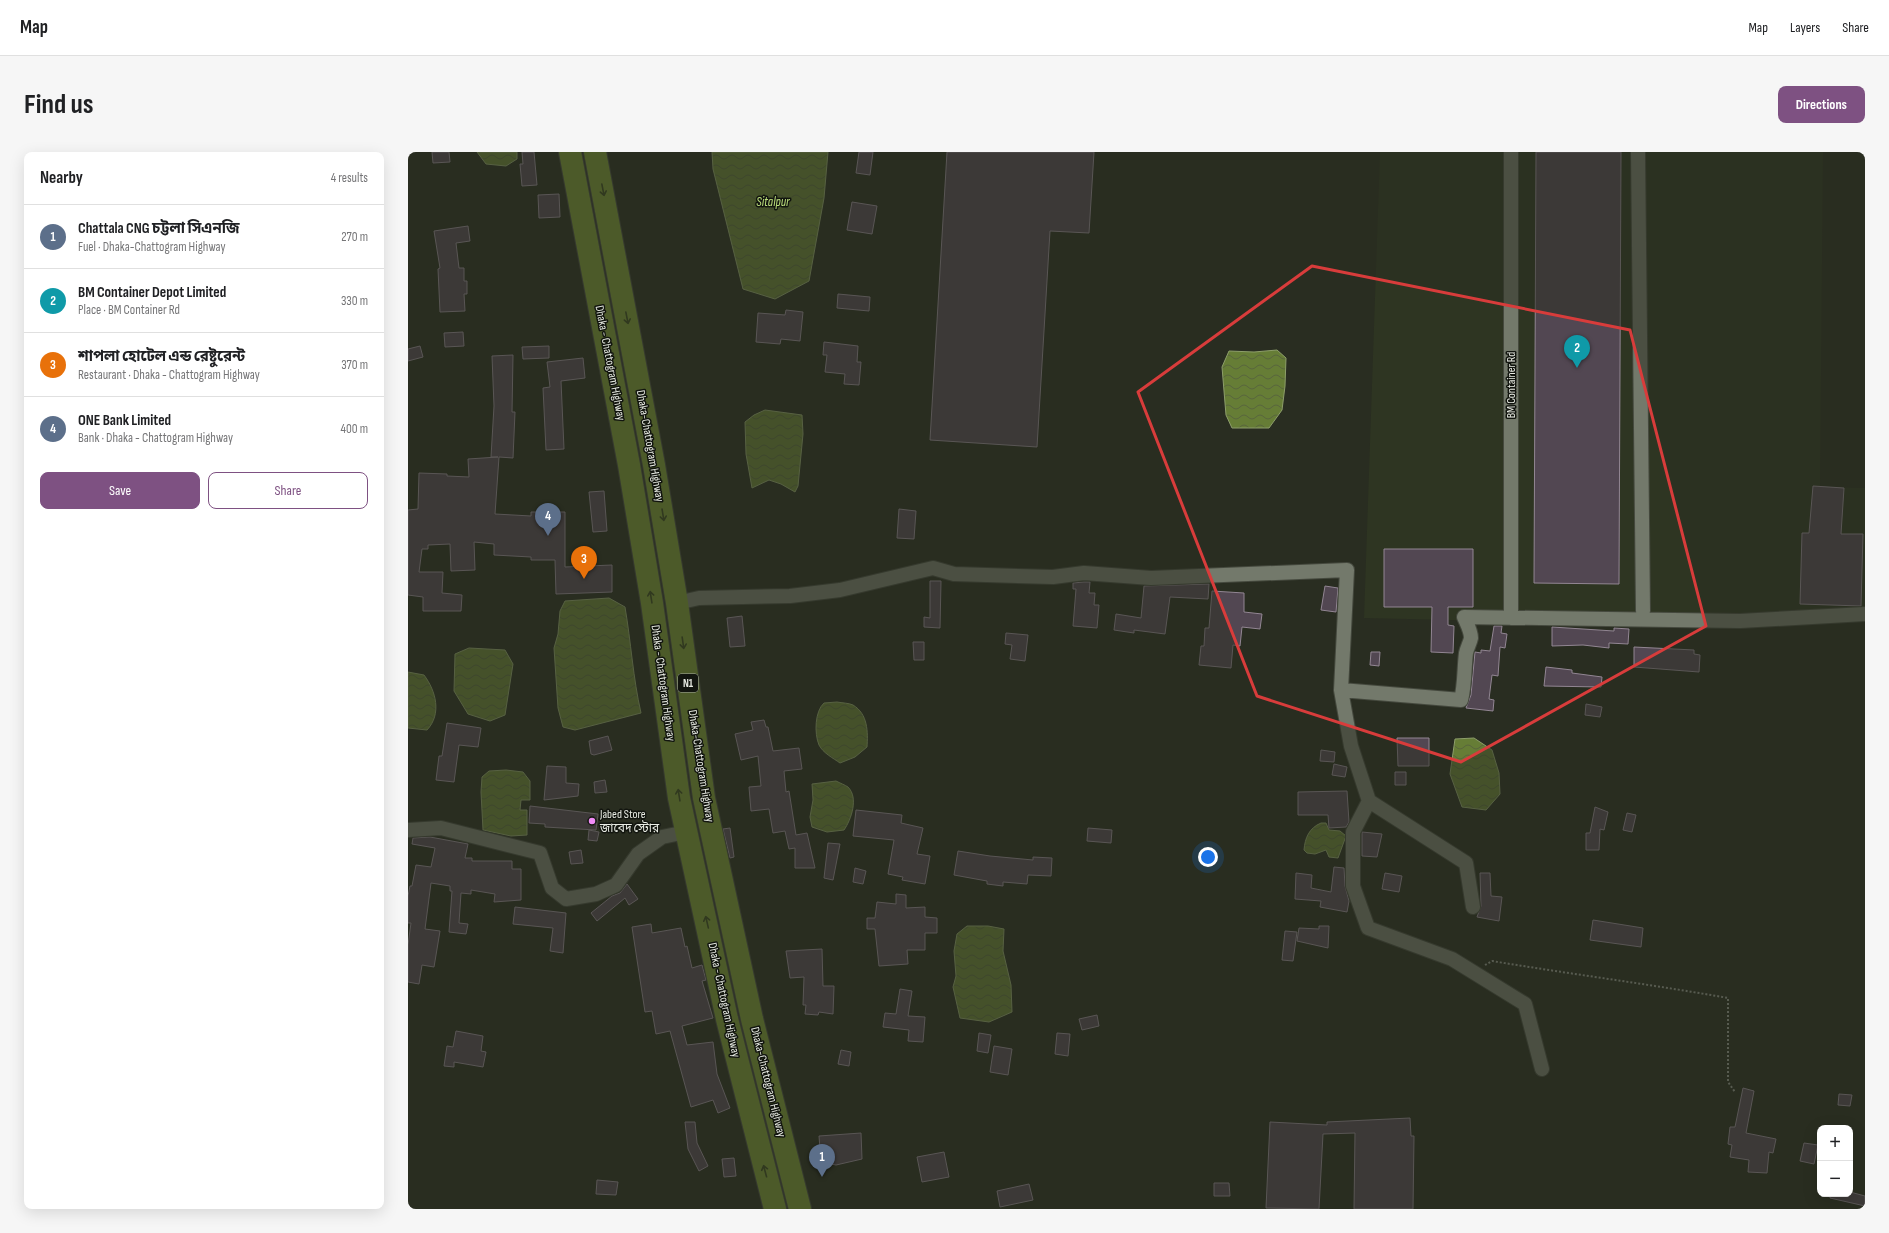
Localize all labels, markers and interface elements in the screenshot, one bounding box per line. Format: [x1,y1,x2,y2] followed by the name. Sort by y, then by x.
[20,16,48,39] text: Map
[1748,19,1768,36] text: Map
[1790,19,1820,36] text: Layers
[1842,19,1869,36] text: Share
[1778,86,1865,123] button: Directions
[24,88,93,121] text: Find us
[40,168,83,188] text: Nearby
[331,170,368,186] text: 4 results
[599,183,607,196] one-way arrow
[756,194,791,210] water label: Sitalpur
[78,219,240,238] text: Chattala CNG চট্টলা সিএনজি
[50,229,56,245] text: 1
[341,229,368,245] text: 270 m
[78,239,225,255] text: Fuel · Dhaka-Chattogram Highway
[78,283,226,302] text: BM Container Depot Limited
[50,293,56,309] text: 2
[341,293,368,309] text: 330 m
[78,302,180,318] text: Place · BM Container Rd
[591,304,629,422] street label: Dhaka - Chattogram Highway
[623,311,631,324] one-way arrow
[1564,335,1590,368] pin: 2
[78,347,245,366] text: শাপলা হোটেল এন্ড রেষ্টুরেন্ট
[1504,352,1519,418] street label: BM Container Rd
[50,357,56,373] text: 3
[341,357,368,373] text: 370 m
[78,367,260,383] text: Restaurant · Dhaka - Chattogram Highway
[633,389,667,503] street label: Dhaka-Chattogram Highway
[78,411,171,430] text: ONE Bank Limited
[50,421,56,437] text: 4
[341,421,368,437] text: 400 m
[78,430,233,446] text: Bank · Dhaka - Chattogram Highway
[40,472,200,509] button: Save
[208,472,368,509] button: Share
[535,503,561,536] pin: 4
[659,508,667,521] one-way arrow
[571,546,597,579] pin: 3
[647,591,655,604] one-way arrow
[647,624,679,742] street label: Dhaka - Chattogram Highway
[679,636,687,649] one-way arrow
[678,674,698,692] road number: N1
[685,709,717,823] street label: Dhaka-Chattogram Highway
[674,789,682,802] one-way arrow
[599,807,660,836] place label: Jabed Store জাবেদ স্টোর
[587,816,597,826] marker: Jabed Store জাবেদ স্টোর
[1198,847,1218,867] your location
[702,916,710,929] one-way arrow
[704,941,744,1059] street label: Dhaka - Chattogram Highway
[747,1025,789,1139] street label: Dhaka-Chattogram Highway
[1817,1125,1853,1197] map controls
[1817,1125,1853,1161] button: +
[809,1144,835,1177] pin: 1
[1817,1161,1853,1197] button: −
[761,1165,768,1178] one-way arrow

